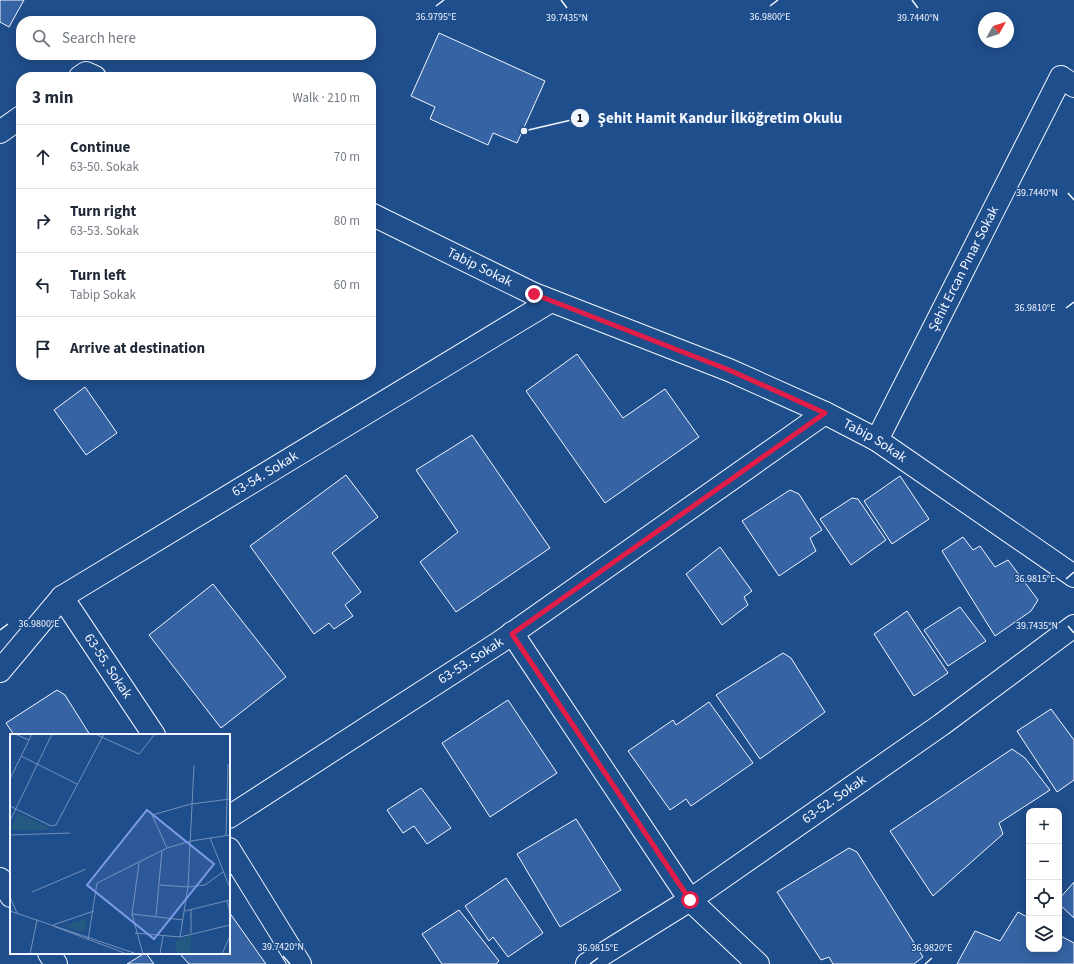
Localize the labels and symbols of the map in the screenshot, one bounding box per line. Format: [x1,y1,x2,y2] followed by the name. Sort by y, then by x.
[416,10,456,24] text: 36.9795°E
[750,10,790,24] text: 36.9800°E
[546,11,588,25] text: 39.7435°N
[897,11,939,25] text: 39.7440°N
[978,12,1014,48] north arrow
[570,104,850,131] callout: Şehit Hamit Kandur İlköğretim Okulu
[598,108,842,129] text: Şehit Hamit Kandur İlköğretim Okulu
[577,110,583,127] text: 1
[1016,186,1058,200] text: 39.7440°N
[924,202,1004,335] street label: Şehit Ercan Pınar Sokak
[443,243,516,292] street label: Tabip Sokak
[525,285,543,303] route end
[1015,301,1055,315] text: 36.9810°E
[839,414,911,468] street label: Tabip Sokak
[228,446,302,502] street label: 63-54. Sokak
[1015,572,1055,586] text: 36.9815°E
[19,617,59,631] text: 36.9800°E
[1016,619,1058,633] text: 39.7435°N
[79,630,137,703] street label: 63-55. Sokak
[434,632,508,689] street label: 63-53. Sokak
[10,734,230,954] inset map
[798,770,870,829] street label: 63-52. Sokak
[681,891,699,909] route start
[262,940,304,954] text: 39.7420°N
[578,941,618,955] text: 36.9815°E
[912,941,952,955] text: 36.9820°E

